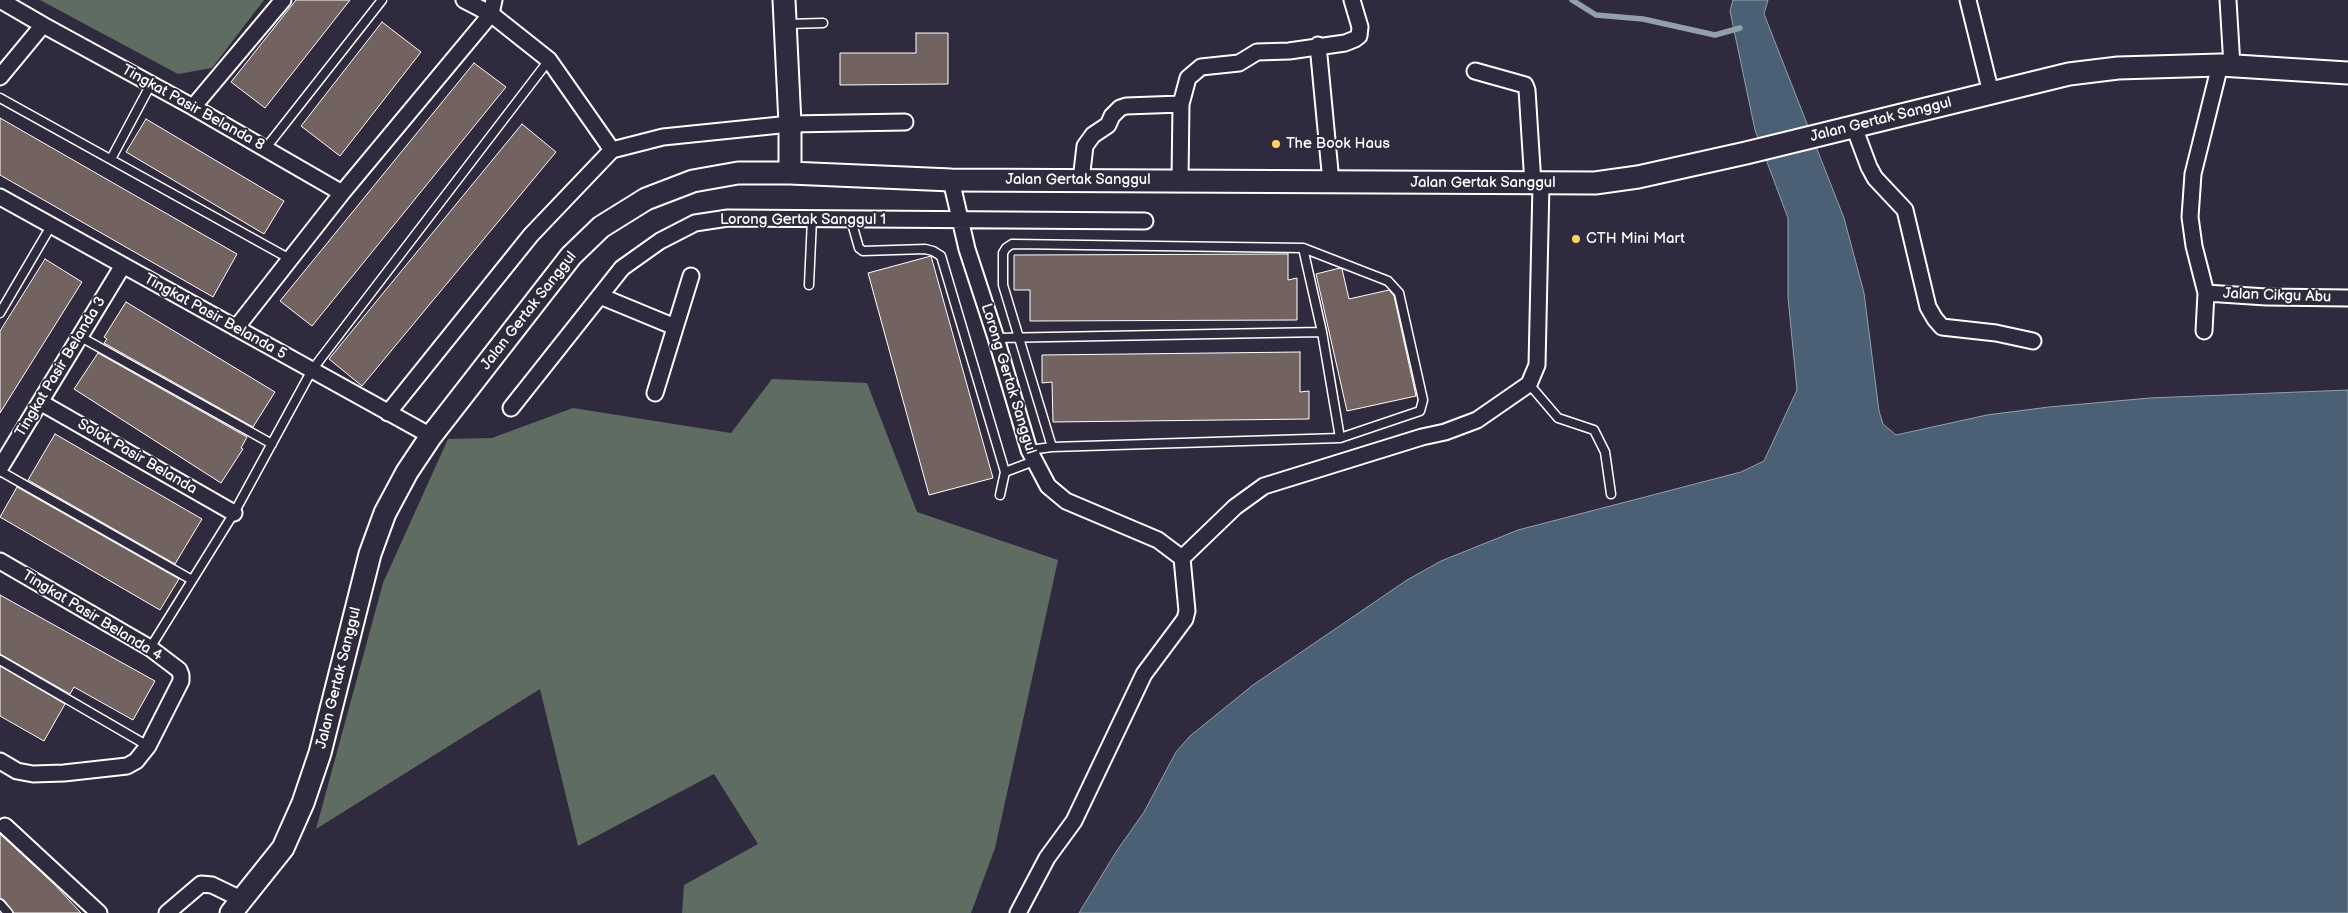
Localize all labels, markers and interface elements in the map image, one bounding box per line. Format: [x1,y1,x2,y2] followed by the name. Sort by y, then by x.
[119,61,267,155] street label: Tingkat Pasir Belanda 8
[1808,94,1954,146] street label: Jalan Gertak Sanggul
[1286,135,1390,153] place label: The Book Haus
[1270,138,1282,150] marker: The Book Haus
[1005,171,1151,189] street label: Jalan Gertak Sanggul
[1410,174,1556,192] street label: Jalan Gertak Sanggul
[720,211,886,229] street label: Lorong Gertak Sanggul 1
[1586,230,1685,248] place label: CTH Mini Mart
[1570,233,1582,245] marker: CTH Mini Mart
[477,248,581,374] street label: Jalan Gertak Sanggul
[141,270,289,364] street label: Tingkat Pasir Belanda 5
[2223,285,2331,307] street label: Jalan Cikgu Abu
[12,293,110,441] street label: Tingkat Pasir Belanda 3
[977,302,1039,456] street label: Lorong Gertak Sanggul
[74,415,200,499] street label: Solok Pasir Belanda
[19,567,165,665] street label: Tingkat Pasir Belanda 4
[313,605,365,751] street label: Jalan Gertak Sanggul

